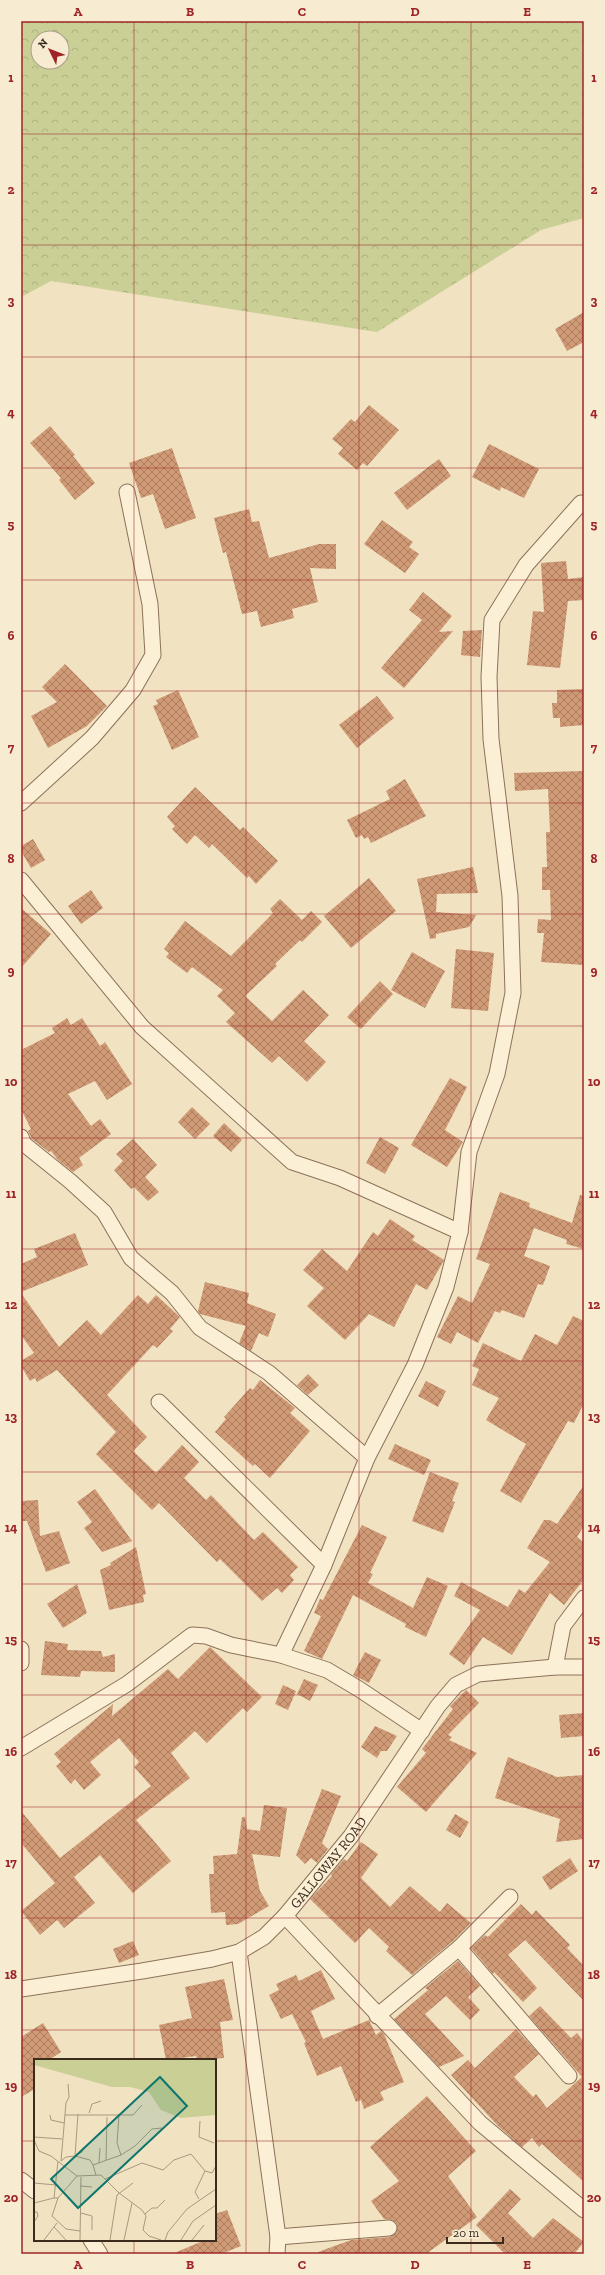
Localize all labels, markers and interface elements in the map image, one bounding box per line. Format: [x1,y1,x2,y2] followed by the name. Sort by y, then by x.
[74,4,83,19] text: A
[186,4,194,19] text: B
[298,4,306,19] text: C
[410,4,420,19] text: D
[523,4,531,19] text: E
[30,30,70,70] north arrow
[35,36,51,51] text: N
[8,70,14,85] text: 1
[591,70,597,85] text: 1
[8,182,15,197] text: 2
[591,182,598,197] text: 2
[8,293,15,308] text: 3
[591,293,598,308] text: 3
[7,405,15,420] text: 4
[590,405,598,420] text: 4
[8,517,15,532] text: 5
[591,517,598,532] text: 5
[8,628,15,643] text: 6
[591,628,598,643] text: 6
[8,740,15,755] text: 7
[591,740,598,755] text: 7
[7,851,15,866] text: 8
[590,851,598,866] text: 8
[8,963,15,978] text: 9
[591,963,598,978] text: 9
[5,1074,18,1089] text: 10
[588,1074,601,1089] text: 10
[6,1186,17,1201] text: 11
[589,1186,600,1201] text: 11
[5,1297,17,1312] text: 12
[588,1297,600,1312] text: 12
[5,1409,17,1424] text: 13
[588,1409,600,1424] text: 13
[5,1520,18,1535] text: 14
[588,1520,601,1535] text: 14
[5,1632,17,1647] text: 15
[588,1632,600,1647] text: 15
[5,1744,17,1759] text: 16
[588,1744,600,1759] text: 16
[287,1814,371,1912] street label: GALLOWAY ROAD
[5,1855,17,1870] text: 17
[588,1855,600,1870] text: 17
[5,1967,17,1982] text: 18
[588,1967,600,1982] text: 18
[34,2059,216,2241] inset map
[5,2078,17,2093] text: 19
[588,2078,600,2093] text: 19
[4,2190,19,2205] text: 20
[587,2190,602,2205] text: 20
[447,2219,503,2245] scale bar
[453,2226,480,2240] text: 20 m
[74,2257,83,2272] text: A
[186,2257,194,2272] text: B
[298,2257,306,2272] text: C
[410,2257,420,2272] text: D
[523,2257,531,2272] text: E

